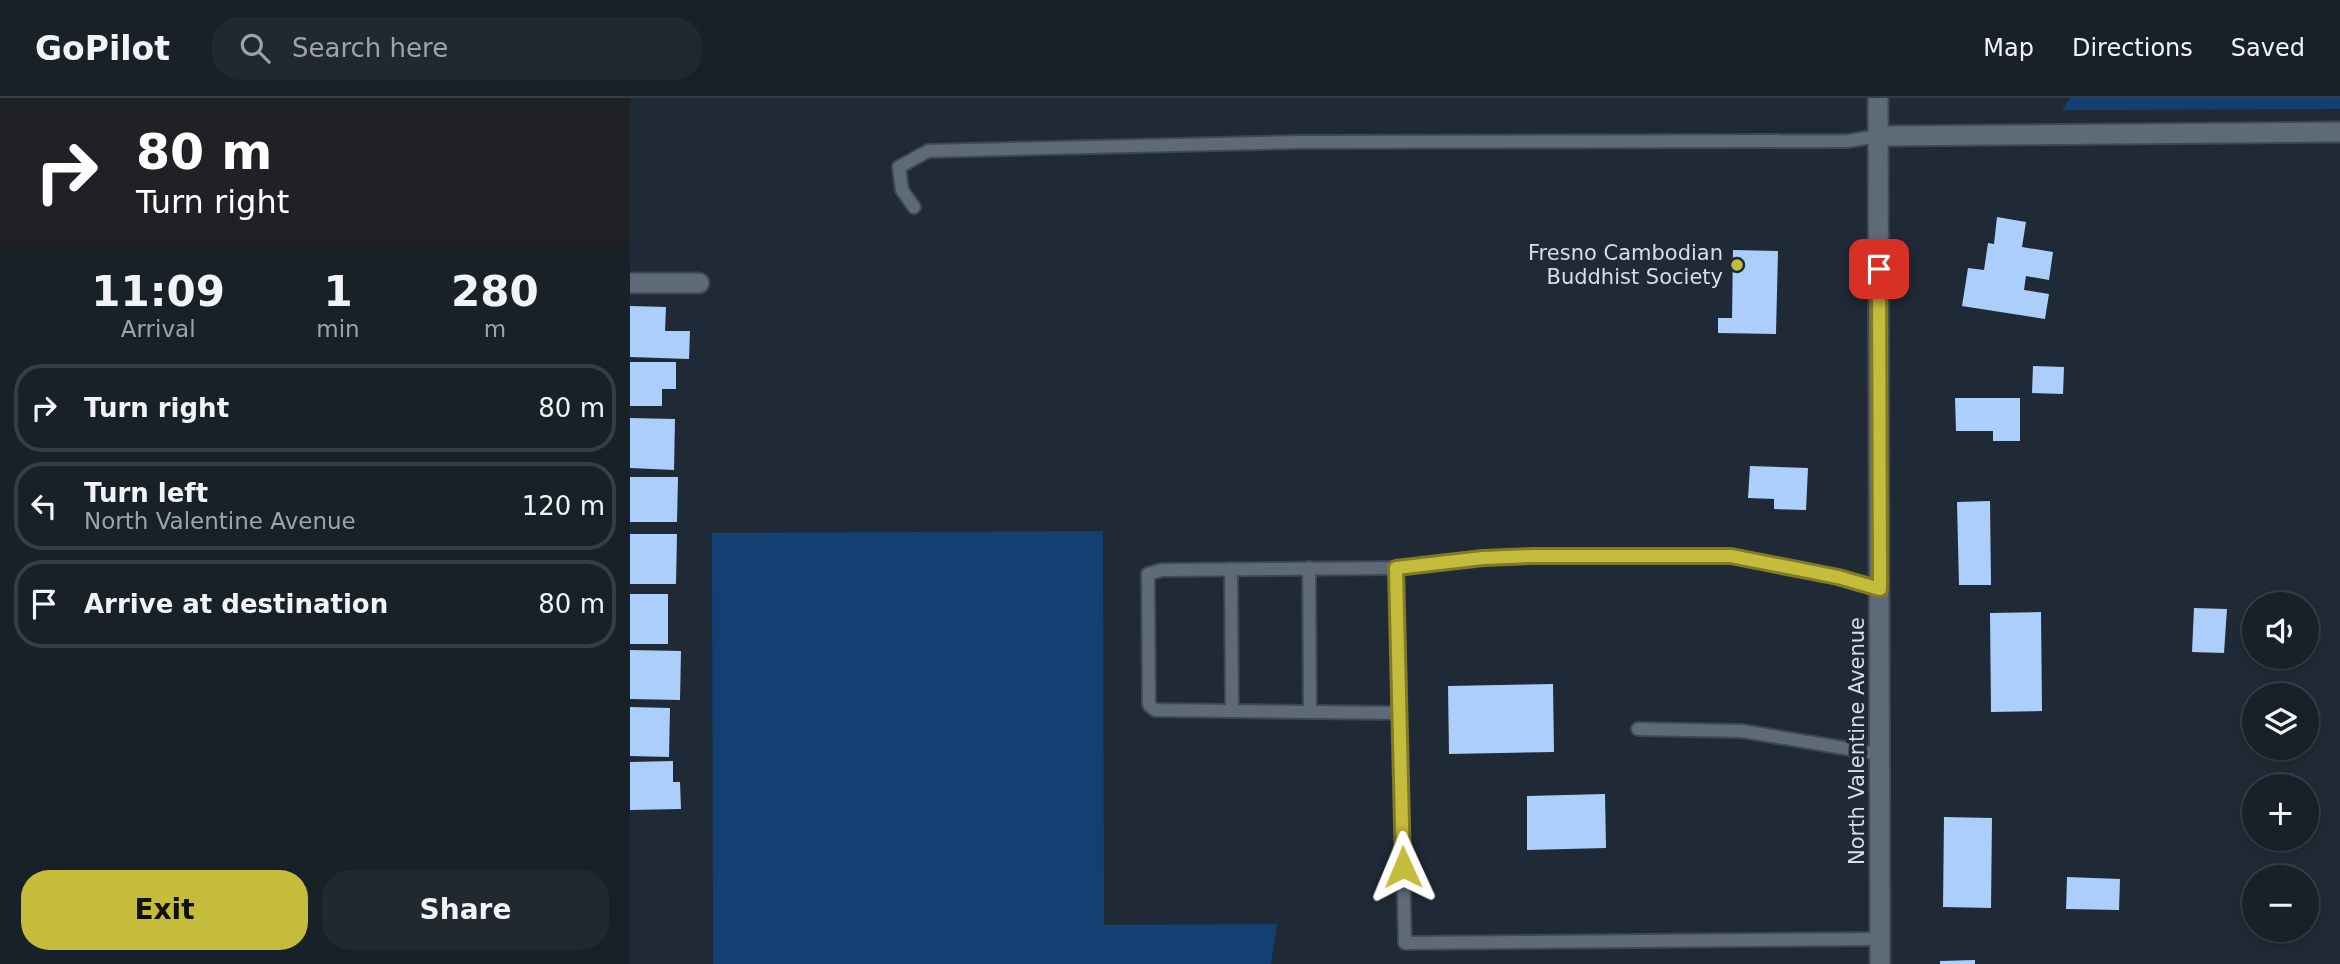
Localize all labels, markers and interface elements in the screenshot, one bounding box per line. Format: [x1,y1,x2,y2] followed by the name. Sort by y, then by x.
[212,17,702,80] search box
[35,29,170,68] text: GoPilot
[236,29,274,67] icon: search
[292,33,448,63] text: Search here
[1983,34,2034,62] text: Map
[2072,34,2193,62] text: Directions
[2231,34,2305,62] text: Saved
[136,124,272,181] text: 80 m
[21,126,112,217] icon: right
[136,183,289,221] text: Turn right
[1849,239,1909,299] pin
[1528,241,1723,289] place label: Fresno Cambodian Buddhist Society
[1860,250,1898,288] icon: arrive
[1729,257,1745,273] marker: Fresno Cambodian Buddhist Society
[91,267,225,316] text: 11:09
[323,267,353,316] text: 1
[451,267,539,316] text: 280
[121,316,196,342] text: Arrival
[316,316,360,342] text: min
[484,316,506,342] text: m
[25,389,63,427] icon: right
[84,393,229,423] text: Turn right
[538,393,605,423] text: 80 m
[84,478,208,508] text: Turn left
[25,487,63,525] icon: left
[522,491,605,521] text: 120 m
[84,508,356,534] text: North Valentine Avenue
[25,585,63,623] icon: arrive
[84,589,388,619] text: Arrive at destination
[538,589,605,619] text: 80 m
[2242,592,2319,942] map controls
[2242,592,2319,669] button: sound
[1845,617,1869,865] street label: North Valentine Avenue
[2242,683,2319,760] button: layers
[2242,774,2319,851] button: +
[1366,830,1440,904] position arrow
[2242,865,2319,942] button: −
[21,870,308,950] button: Exit
[322,870,609,950] button: Share

